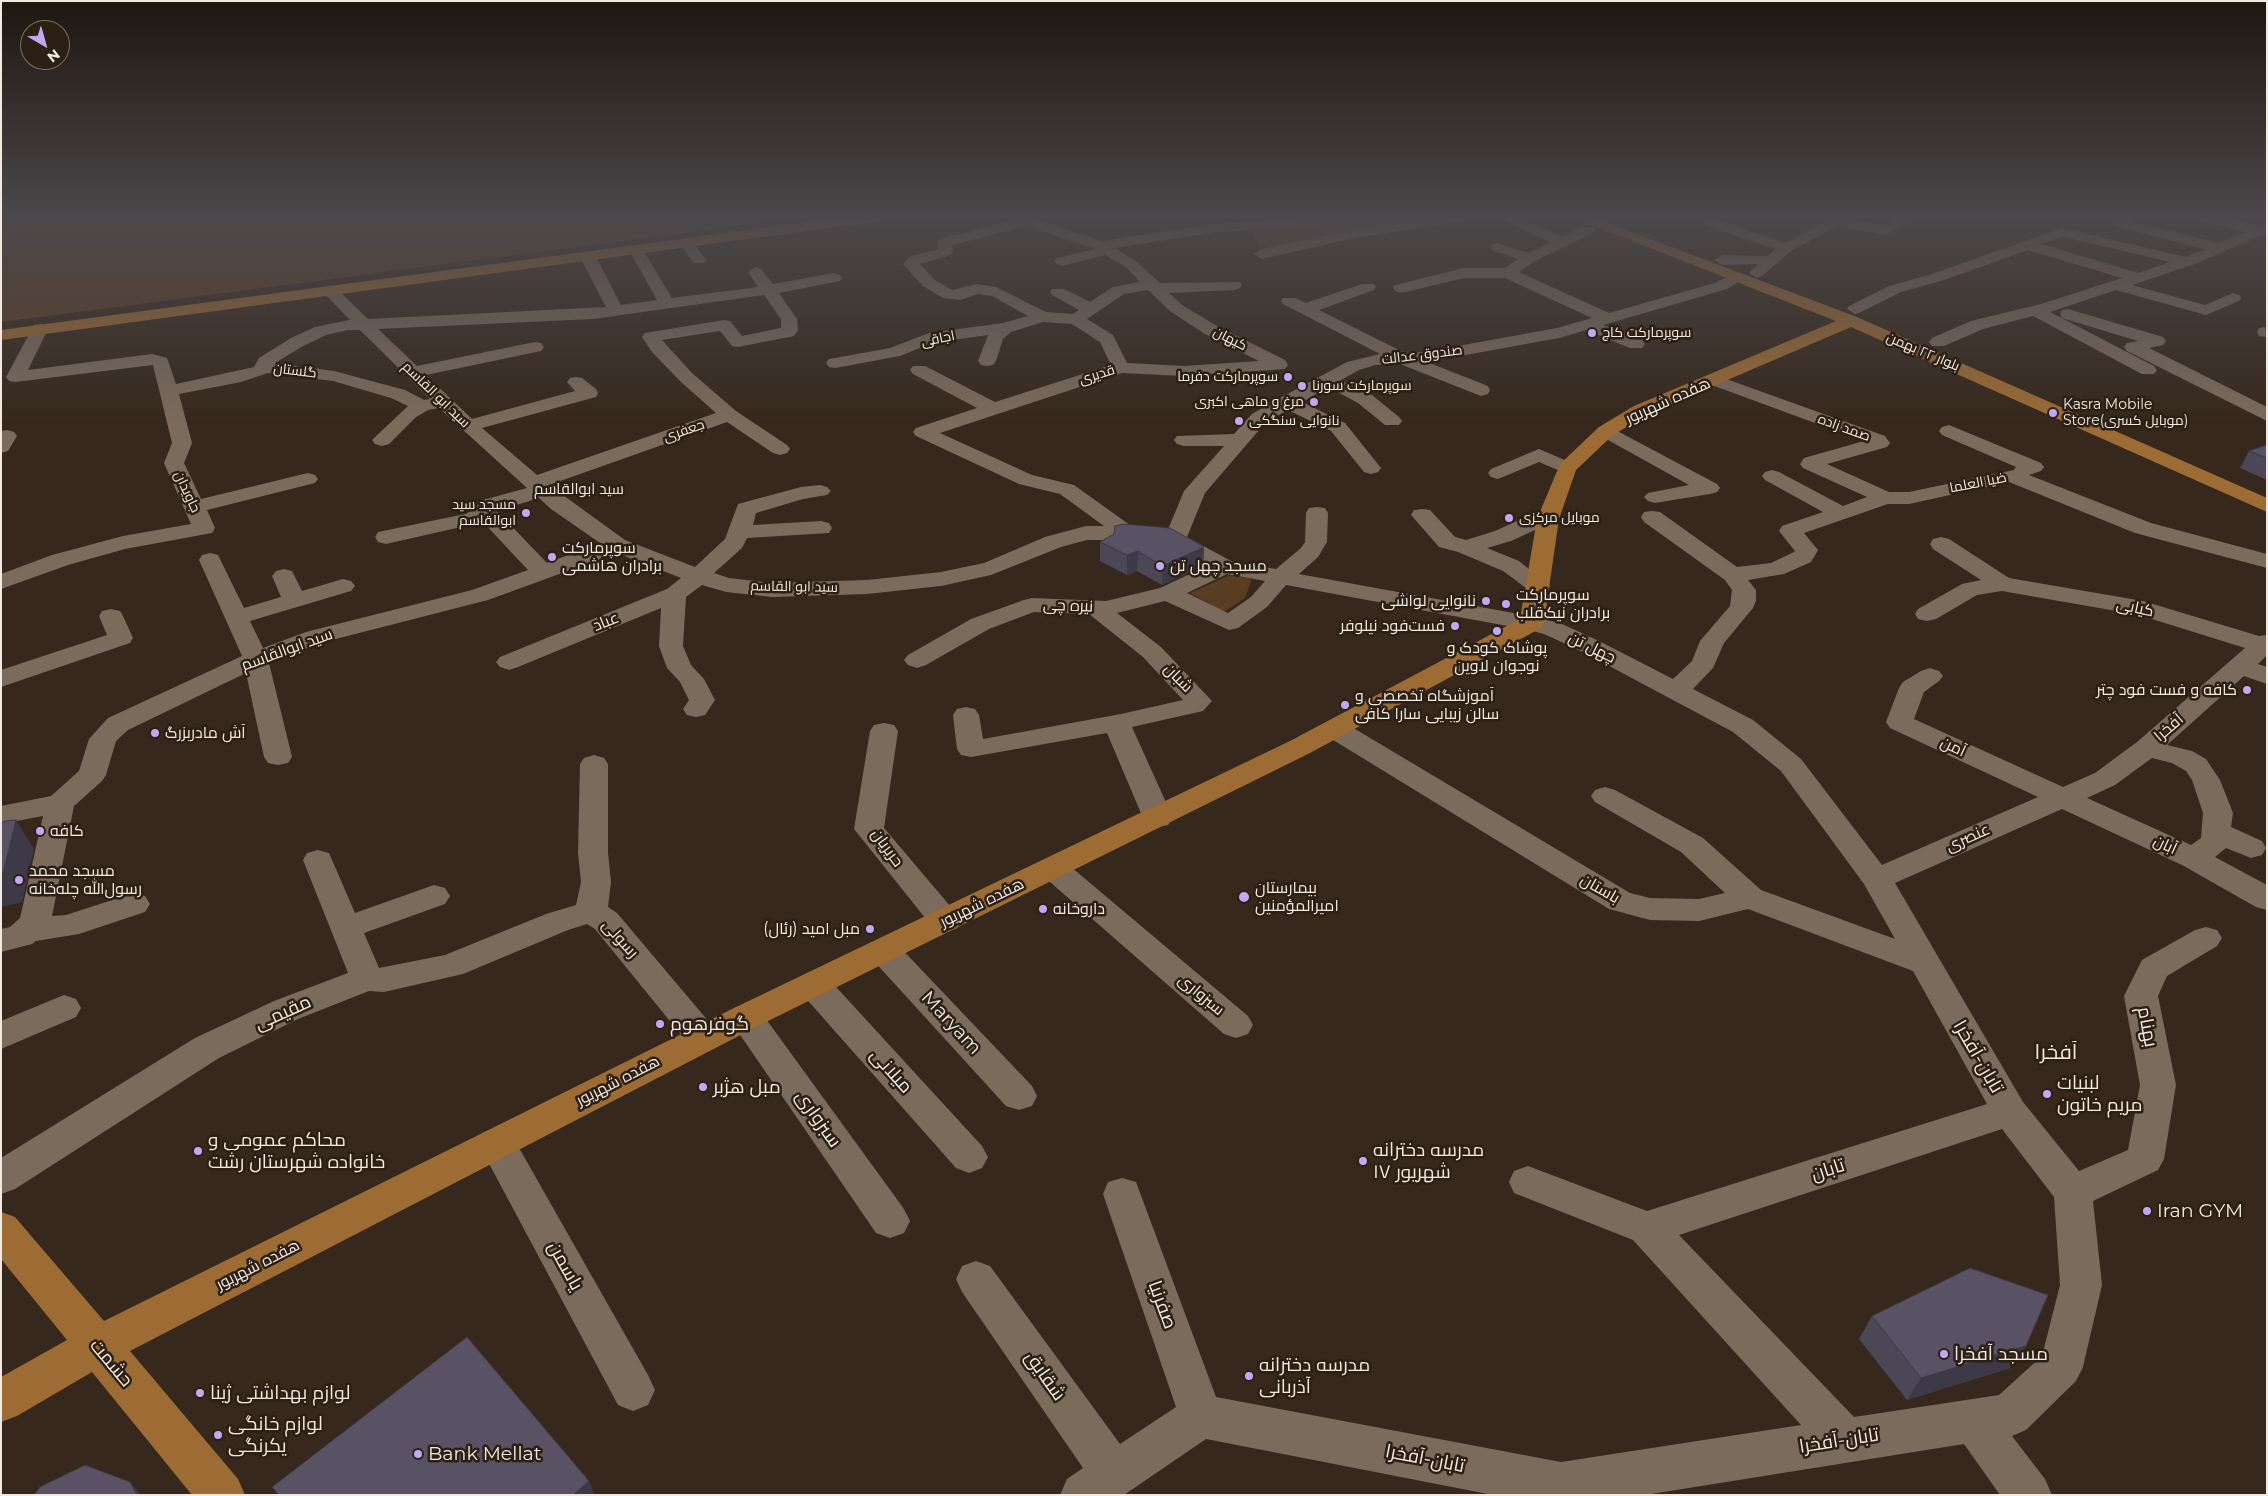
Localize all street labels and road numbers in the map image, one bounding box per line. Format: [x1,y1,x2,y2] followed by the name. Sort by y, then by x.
[1210,323,1250,355] street label: کیهان
[920,328,956,350] street label: اجاقی
[1884,329,1962,375] street label: بلوار ۲۲ بهمن
[1381,342,1463,368] street label: صندوق عدالت
[399,359,473,431] street label: سید ابو القاسم
[272,360,318,382] street label: گلستان
[1077,362,1117,388] street label: قدیری
[1622,374,1714,428] street label: هفده شهریور
[1816,411,1872,445] street label: صمد زاده
[661,416,707,446] street label: جعفری
[170,469,204,515] street label: جاویدان
[1948,469,2008,497] street label: ضیا العلما
[750,578,838,596] street label: سید ابو القاسم
[2114,595,2156,621] street label: کیابی
[1043,596,1093,616] street label: نیره چی
[590,608,622,636] street label: عباد
[239,625,335,675] street label: سید ابوالقاسم
[1565,628,1619,668] street label: چهل تن
[1159,659,1197,697] street label: شبان
[2150,710,2188,746] street label: آفخرا
[1937,733,1969,761] street label: آمن
[1943,820,1993,856] street label: عنصری
[867,825,907,871] street label: حریریان
[2150,831,2180,859] street label: آبان
[1577,870,1623,908] street label: باستان
[937,874,1027,932] street label: هفده شهریور
[598,916,642,962] street label: رسولی
[1174,970,1228,1020] street label: سبزواری
[916,987,986,1059] street label: Maryam
[251,990,315,1036] street label: مقیمی
[2132,1005,2162,1049] street label: بهنام
[1948,1017,2008,1097] street label: تابان-آفخرا
[865,1044,917,1098] street label: میلانی
[573,1052,663,1110] street label: هفده شهریور
[790,1086,846,1152] street label: سبزواری
[1808,1154,1848,1186] street label: تابان
[213,1236,303,1294] street label: هفده شهریور
[542,1238,588,1294] street label: یاسمن
[1143,1278,1181,1332] street label: صفرنیا
[85,1335,137,1391] street label: حشمت
[1020,1347,1070,1405] street label: شقایق
[1798,1423,1880,1459] street label: تابان-آفخرا
[1383,1440,1467,1478] street label: تابان-آفخرا

